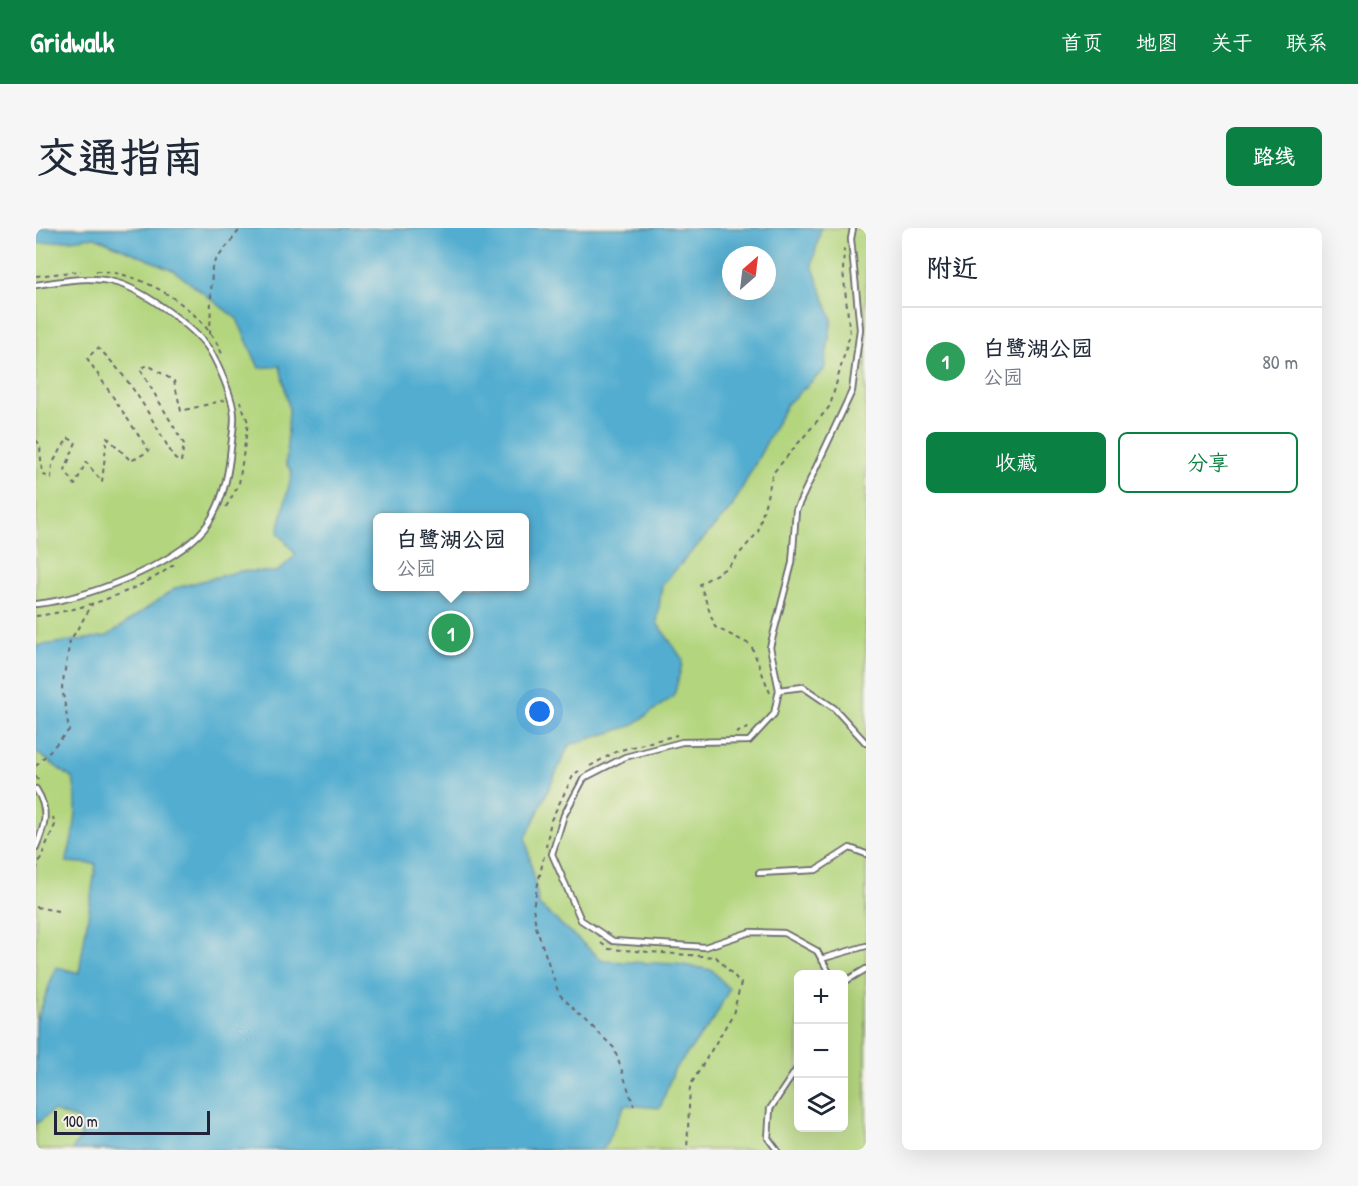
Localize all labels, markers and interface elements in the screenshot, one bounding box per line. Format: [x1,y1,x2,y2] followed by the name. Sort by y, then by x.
[30,23,114,61] text: Gridwalk
[1061,28,1103,57] text: 首页
[1136,28,1178,57] text: 地图
[1211,28,1253,57] text: 关于
[1286,28,1328,57] text: 联系
[1226,127,1322,186] button: 路线
[36,128,204,185] text: 交通指南
[722,246,776,300] north arrow
[926,250,978,285] text: 附近
[983,333,1093,363] text: 白鹭湖公园
[942,348,949,375] text: 1
[1262,348,1298,375] text: 80 m
[983,363,1023,390] text: 公园
[926,432,1106,493] button: 收藏
[1118,432,1298,493] button: 分享
[373,513,529,591] popup
[396,524,506,554] text: 白鹭湖公园
[396,554,436,581] text: 公园
[432,610,470,656] pin: 1
[525,697,554,726] your location
[794,970,848,1132] map controls
[794,970,848,1024] button: +
[794,1024,848,1078] button: −
[794,1078,848,1132] button: layers
[54,1108,210,1136] scale bar
[63,1110,98,1132] text: 100 m

